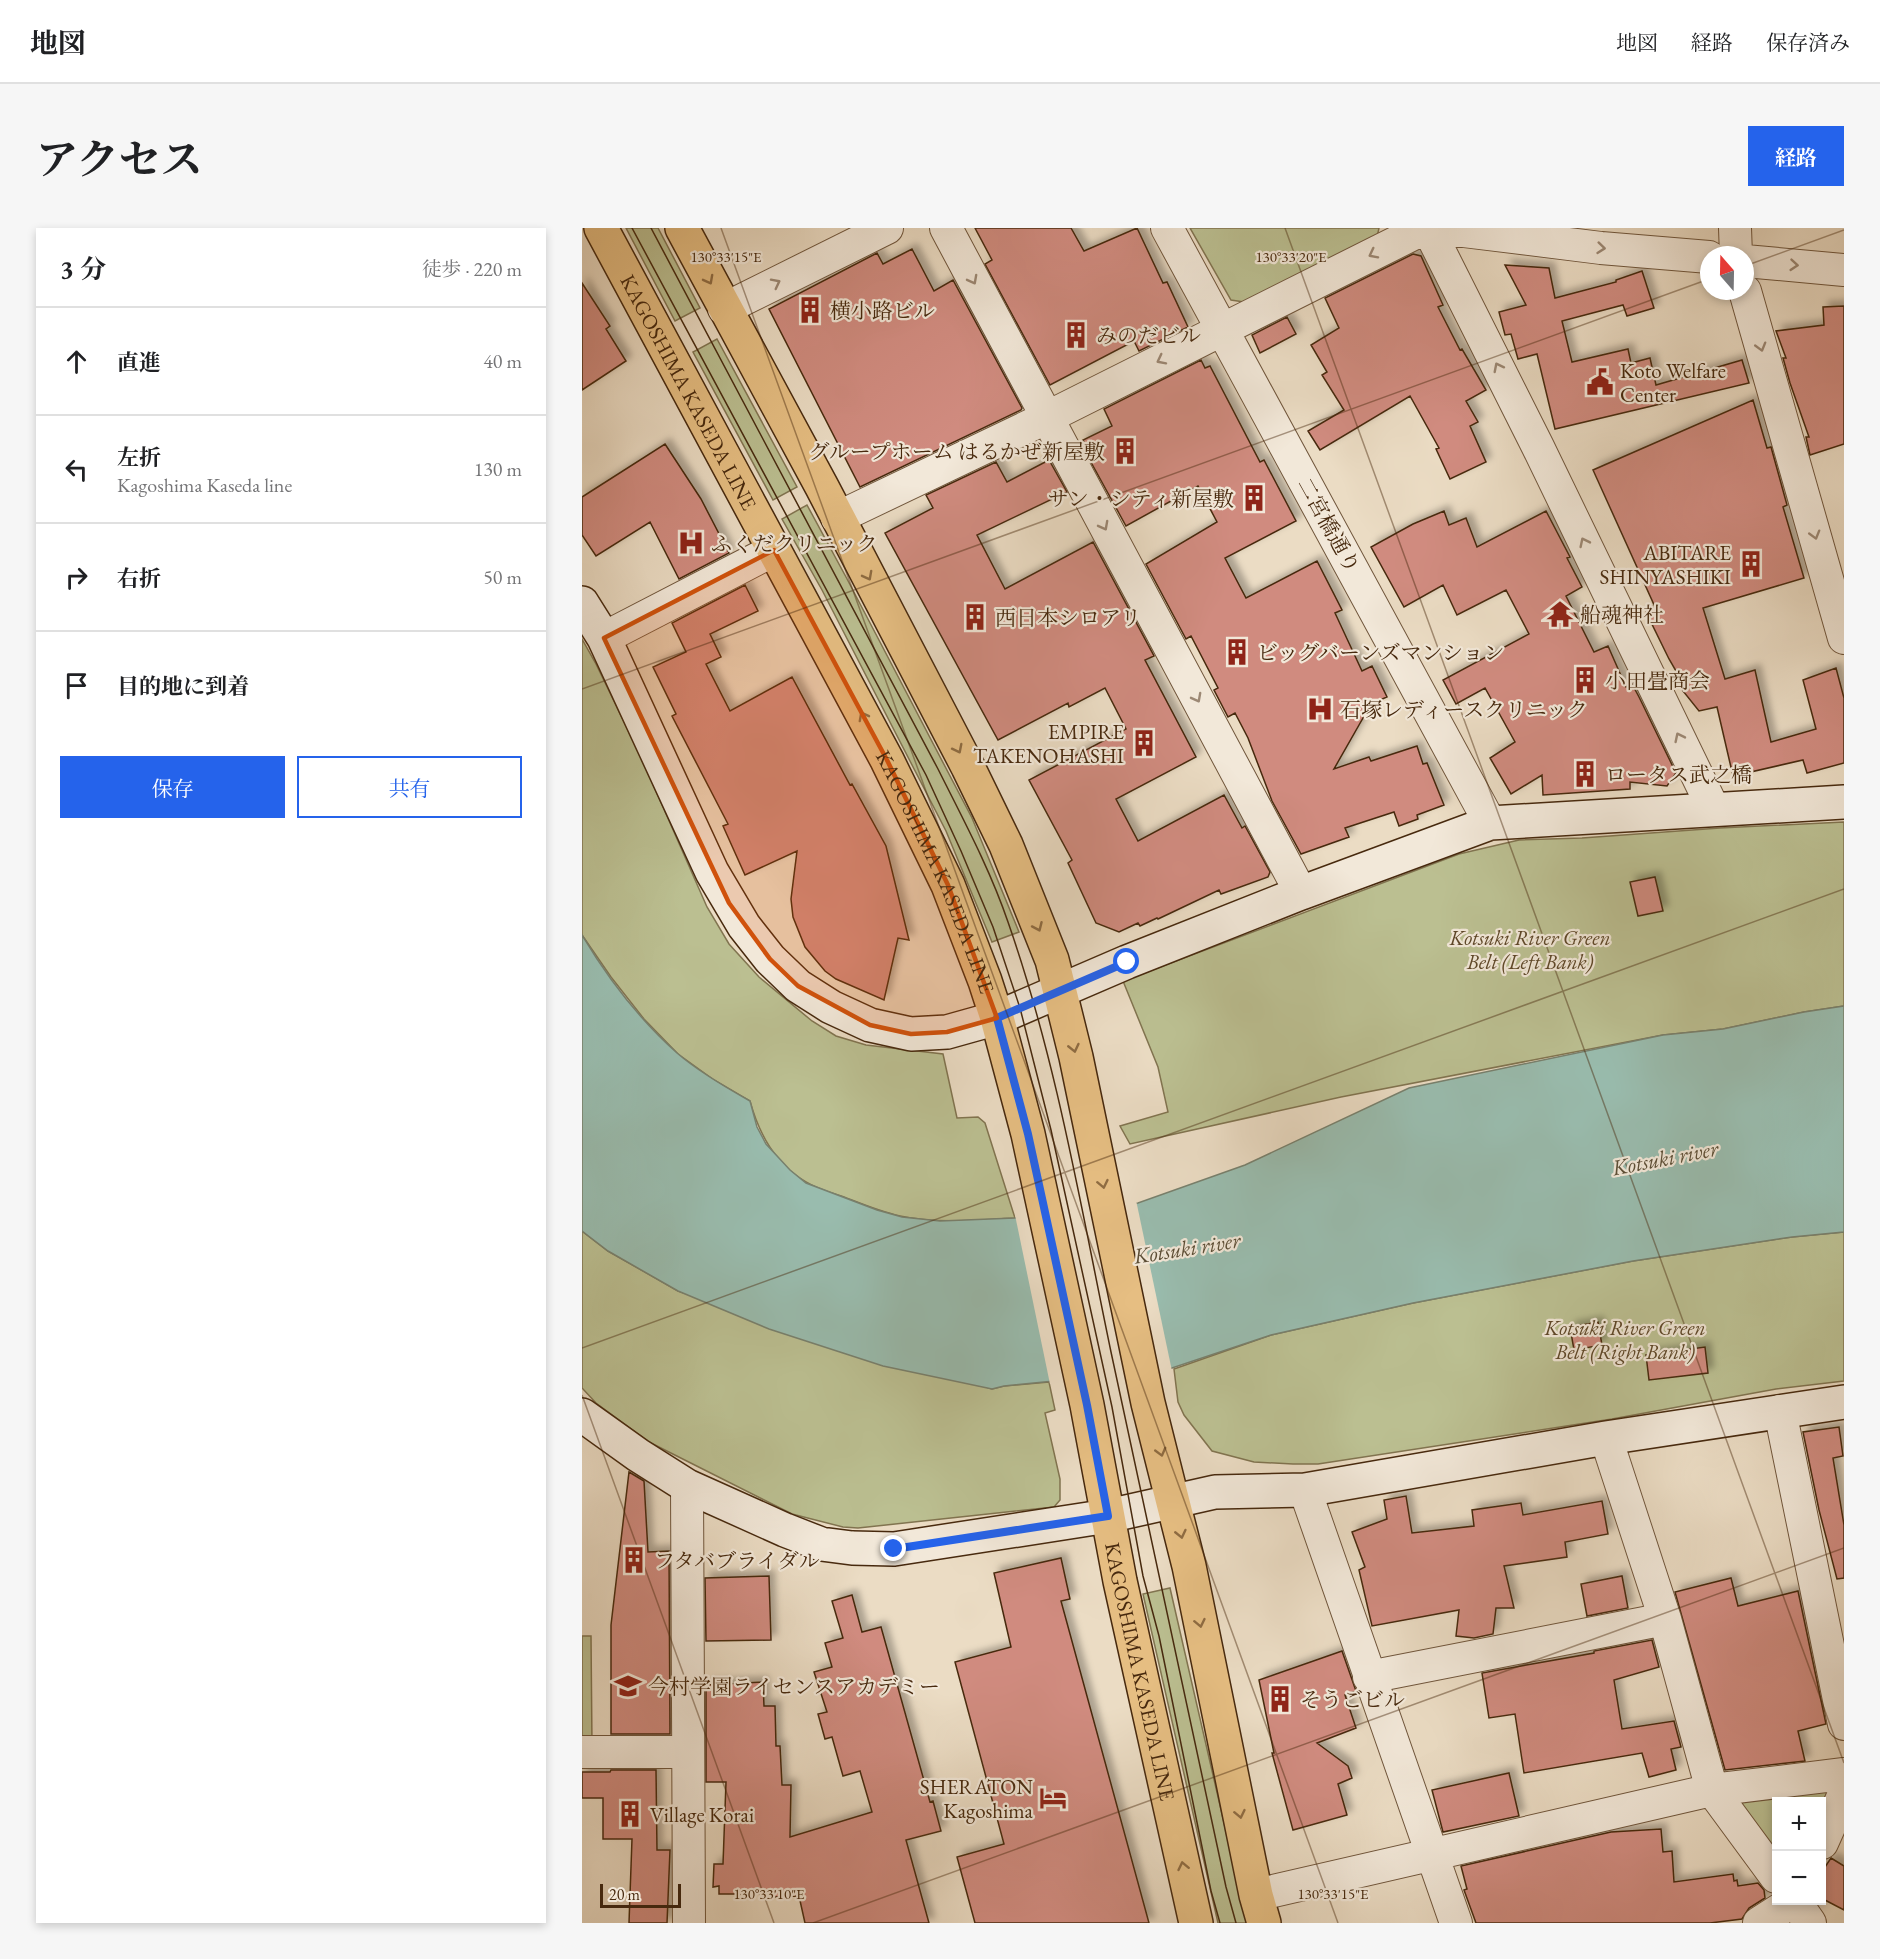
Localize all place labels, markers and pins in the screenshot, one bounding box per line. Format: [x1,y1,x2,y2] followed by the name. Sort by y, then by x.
[795,295,825,325] building icon: 横小路ビル
[830,297,935,324] place label: 横小路ビル
[1061,320,1091,350] building icon: みのだビル
[1096,322,1201,349] place label: みのだビル
[1620,357,1726,408] place label: Koto Welfare Center
[1585,367,1615,397] public building icon: Koto Welfare Center
[1110,436,1140,466] building icon: グループホーム はるかぜ新屋敷
[808,438,1105,465] place label: グループホーム はるかぜ新屋敷
[1239,483,1269,513] building icon: サン・シティ新屋敷
[1048,485,1234,512] place label: サン・シティ新屋敷
[676,528,706,558] hospital icon: ふくだクリニック
[711,530,878,557] place label: ふくだクリニック
[1599,539,1731,590] place label: ABITARE SHINYASHIKI
[1736,549,1766,579] building icon: ABITARE SHINYASHIKI
[1545,599,1575,629] temple icon: 船魂神社
[1580,601,1664,628] place label: 船魂神社
[960,602,990,632] building icon: 西日本シロアリ
[995,604,1141,631] place label: 西日本シロアリ
[1222,637,1252,667] building icon: ビッグバーンズマンション
[1257,639,1504,666] place label: ビッグバーンズマンション
[1570,665,1600,695] building icon: 小田畳商会
[1605,667,1710,694] place label: 小田畳商会
[1305,694,1335,724] hospital icon: 石塚レディースクリニック
[1340,696,1588,723] place label: 石塚レディースクリニック
[973,718,1124,769] place label: EMPIRE TAKENOHASHI
[1129,728,1159,758] building icon: EMPIRE TAKENOHASHI
[1570,759,1600,789] building icon: ロータス武之橋
[1605,761,1752,788] place label: ロータス武之橋
[619,1545,649,1575] building icon: フタバブライダル
[654,1547,820,1574] place label: フタバブライダル
[613,1671,643,1701] school or university icon: 今村学園ライセンスアカデミー
[648,1673,940,1700] place label: 今村学園ライセンスアカデミー
[1265,1684,1295,1714] building icon: そうごビル
[1300,1686,1405,1713] place label: そうごビル
[920,1773,1034,1824] place label: SHERATON Kagoshima
[1038,1783,1068,1813] hotel icon: SHERATON Kagoshima
[615,1799,645,1829] building icon: Village Korai
[650,1801,754,1828] place label: Village Korai

